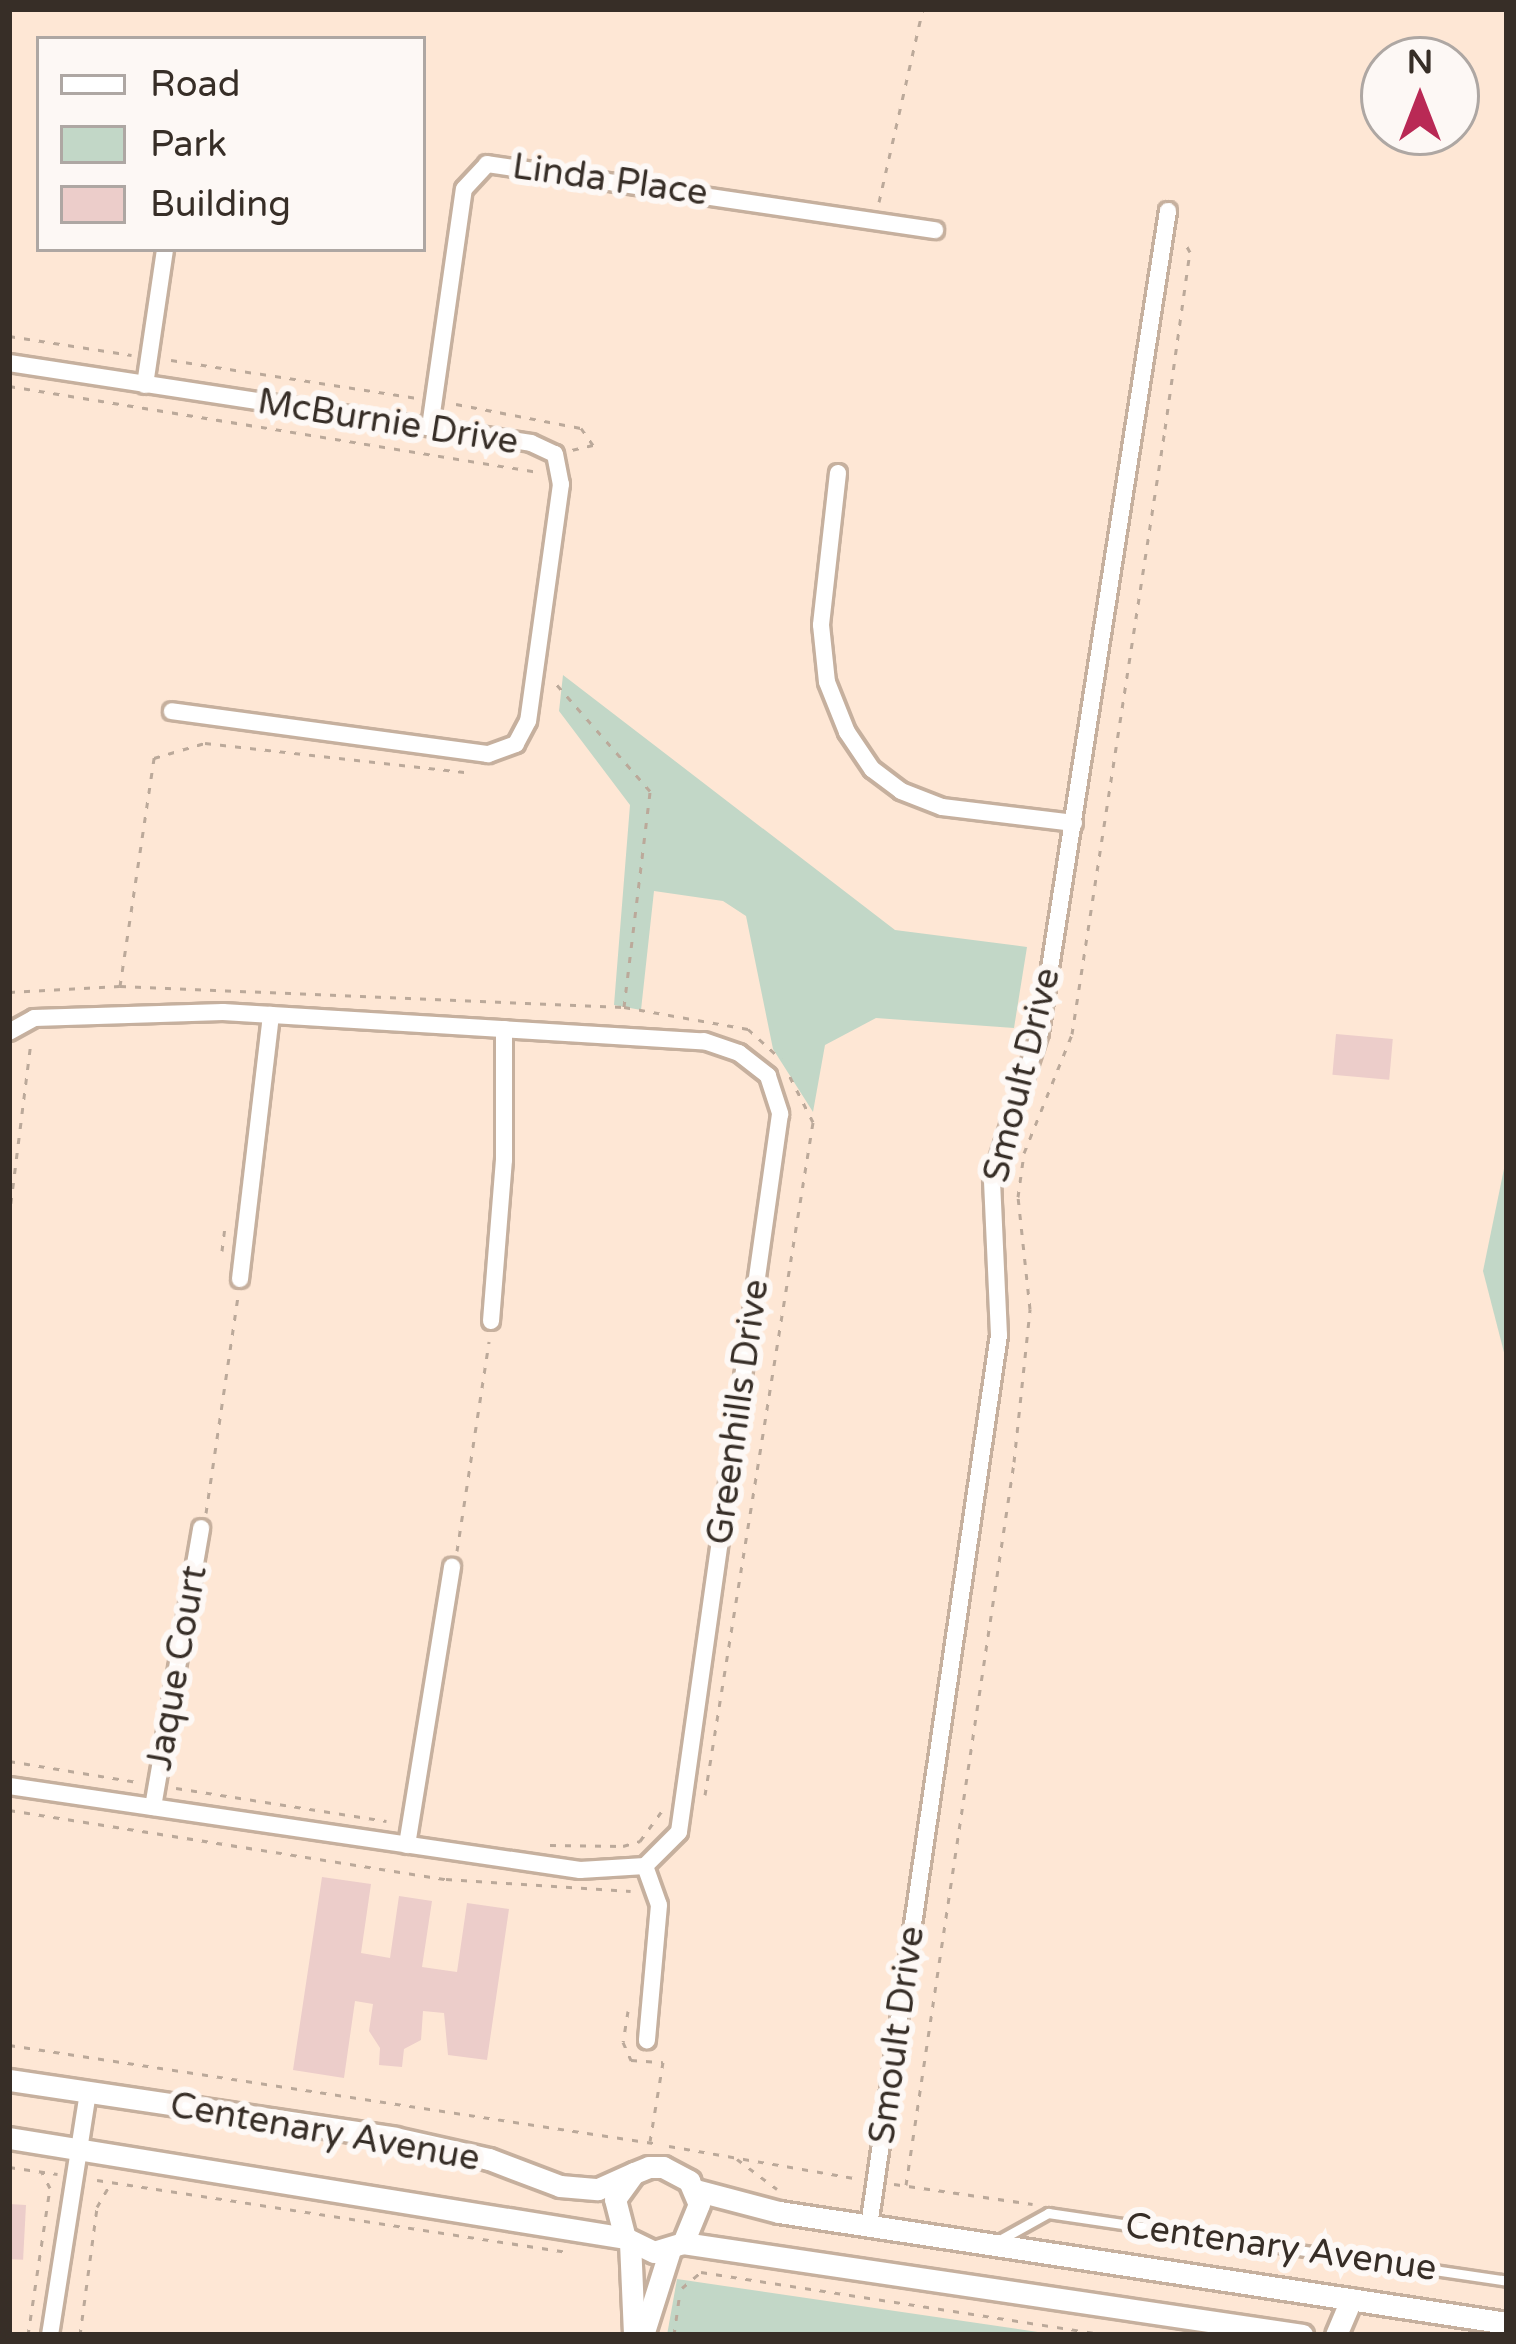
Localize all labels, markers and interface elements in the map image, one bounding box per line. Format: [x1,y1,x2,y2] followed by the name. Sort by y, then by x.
[36,36,426,252] legend
[1360,36,1480,156] north arrow
[1407,43,1433,82] text: N
[150,63,240,106] text: Road
[150,123,227,166] text: Park
[510,145,710,215] street label: Linda Place
[150,183,291,226] text: Building
[255,380,521,464] street label: McBurnie Drive
[974,963,1070,1187] street label: Smoult Drive
[698,1277,778,1547] street label: Greenhills Drive
[138,1562,216,1774] street label: Jaque Court
[860,1923,934,2147] street label: Smoult Drive
[167,2083,483,2181] street label: Centenary Avenue
[1123,2204,1439,2290] street label: Centenary Avenue

